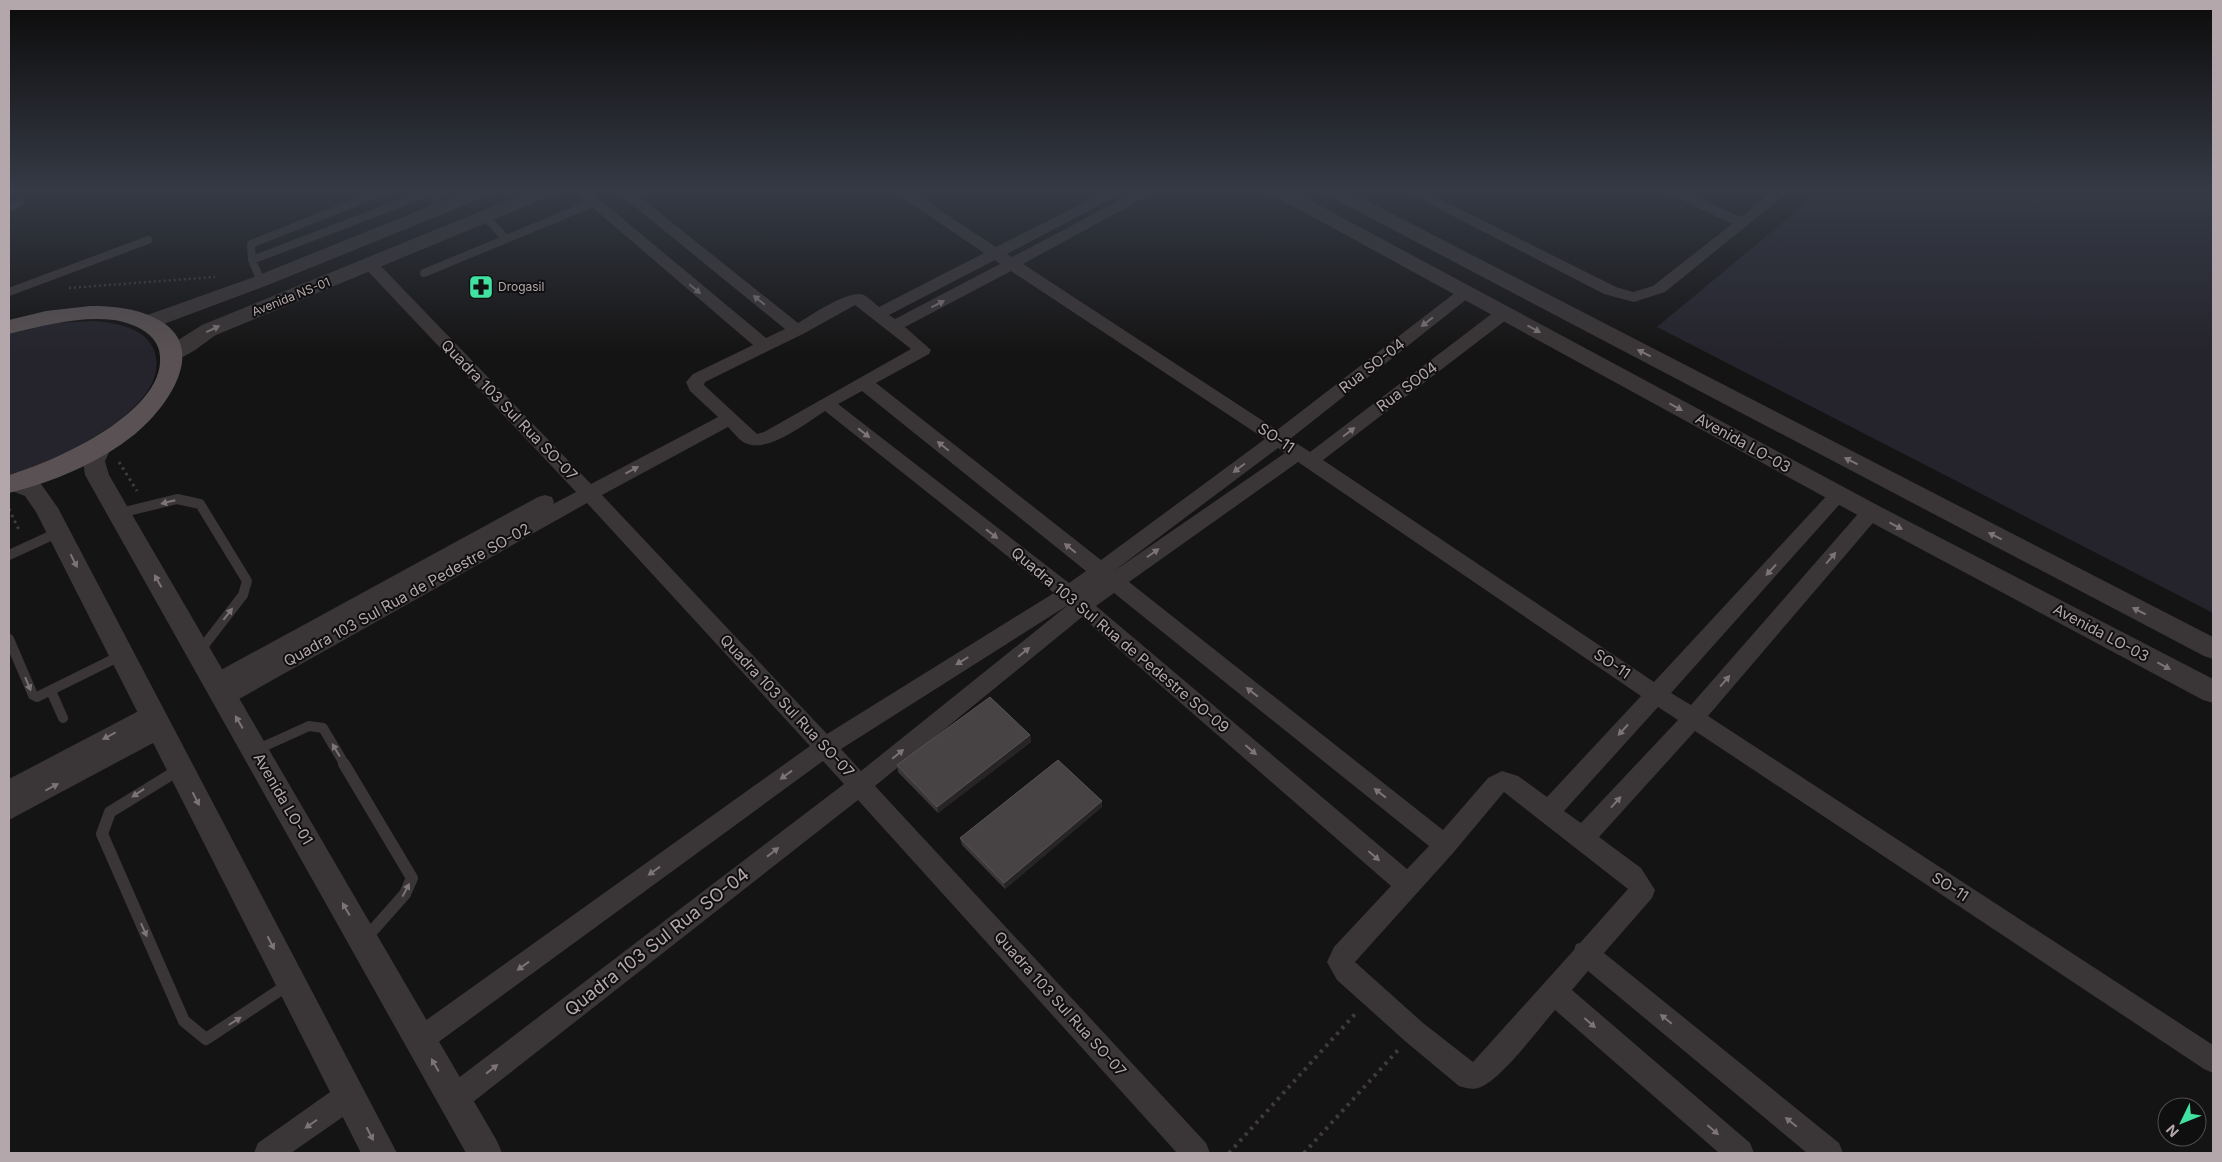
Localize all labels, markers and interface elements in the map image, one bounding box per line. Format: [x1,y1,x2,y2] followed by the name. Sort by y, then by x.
[249,274,332,319] street label: Avenida NS-01
[468,274,494,300] pharmacy icon: Drogasil
[498,279,544,294] place label: Drogasil
[689,283,702,294] one-way arrow
[753,295,766,306] one-way arrow
[931,300,946,308] one-way arrow
[1421,317,1434,328] one-way arrow
[206,325,220,333] one-way arrow
[1526,325,1541,333] one-way arrow
[1335,334,1408,397] street label: Rua SO-04
[437,335,582,484] street label: Quadra 103 Sul Rua SO-07
[1637,349,1652,357] one-way arrow
[1372,358,1441,416] street label: Rua SO04
[1670,402,1683,411] one-way arrow
[1692,409,1794,476] street label: Avenida LO-03
[1254,418,1298,457] street label: SO-11
[1342,426,1355,437] one-way arrow
[857,428,871,438] one-way arrow
[937,441,950,452] one-way arrow
[1844,456,1857,465] one-way arrow
[1232,463,1246,473] one-way arrow
[624,466,639,474] one-way arrow
[160,498,175,506] one-way arrow
[280,519,533,670] street label: Quadra 103 Sul Rua de Pedestre SO-02
[1889,522,1903,530] one-way arrow
[985,528,998,539] one-way arrow
[1988,531,2002,540] one-way arrow
[1007,543,1233,737] street label: Quadra 103 Sul Rua de Pedestre SO-09
[1064,543,1077,554] one-way arrow
[1147,548,1160,558] one-way arrow
[1825,552,1836,564] one-way arrow
[69,554,78,568] one-way arrow
[1765,563,1777,575] one-way arrow
[154,574,162,589] one-way arrow
[2050,599,2152,666] street label: Avenida LO-03
[2132,606,2146,615] one-way arrow
[223,607,233,621] one-way arrow
[716,630,859,781] street label: Quadra 103 Sul Rua SO-07
[1590,644,1634,683] street label: SO-11
[1017,646,1030,657] one-way arrow
[956,656,969,666] one-way arrow
[2157,662,2171,670] one-way arrow
[1719,675,1730,688] one-way arrow
[25,677,33,691] one-way arrow
[1246,687,1259,698] one-way arrow
[235,715,243,730] one-way arrow
[1617,724,1629,736] one-way arrow
[103,732,116,741] one-way arrow
[331,743,340,756] one-way arrow
[1244,744,1256,756] one-way arrow
[891,749,904,760] one-way arrow
[250,750,317,848] street label: Avenida LO-01
[780,770,793,781] one-way arrow
[44,783,59,791] one-way arrow
[132,788,145,798] one-way arrow
[1373,788,1387,798] one-way arrow
[192,791,200,806] one-way arrow
[1610,797,1622,809] one-way arrow
[767,847,780,857] one-way arrow
[1368,850,1381,861] one-way arrow
[560,863,753,1020] street label: Quadra 103 Sul Rua SO-04
[647,866,661,876] one-way arrow
[1928,868,1972,905] street label: SO-11
[402,883,410,897] one-way arrow
[341,902,350,916] one-way arrow
[140,923,148,937] one-way arrow
[990,927,1130,1080] street label: Quadra 103 Sul Rua SO-07
[267,936,275,950] one-way arrow
[516,961,529,971] one-way arrow
[1660,1014,1673,1025] one-way arrow
[228,1016,242,1025] one-way arrow
[1584,1017,1596,1028] one-way arrow
[431,1058,439,1073] one-way arrow
[486,1064,499,1074] one-way arrow
[2157,1097,2207,1147] north arrow
[1785,1117,1798,1128] one-way arrow
[304,1118,317,1128] one-way arrow
[2162,1122,2182,1141] text: N
[1706,1124,1719,1135] one-way arrow
[366,1126,374,1141] one-way arrow

